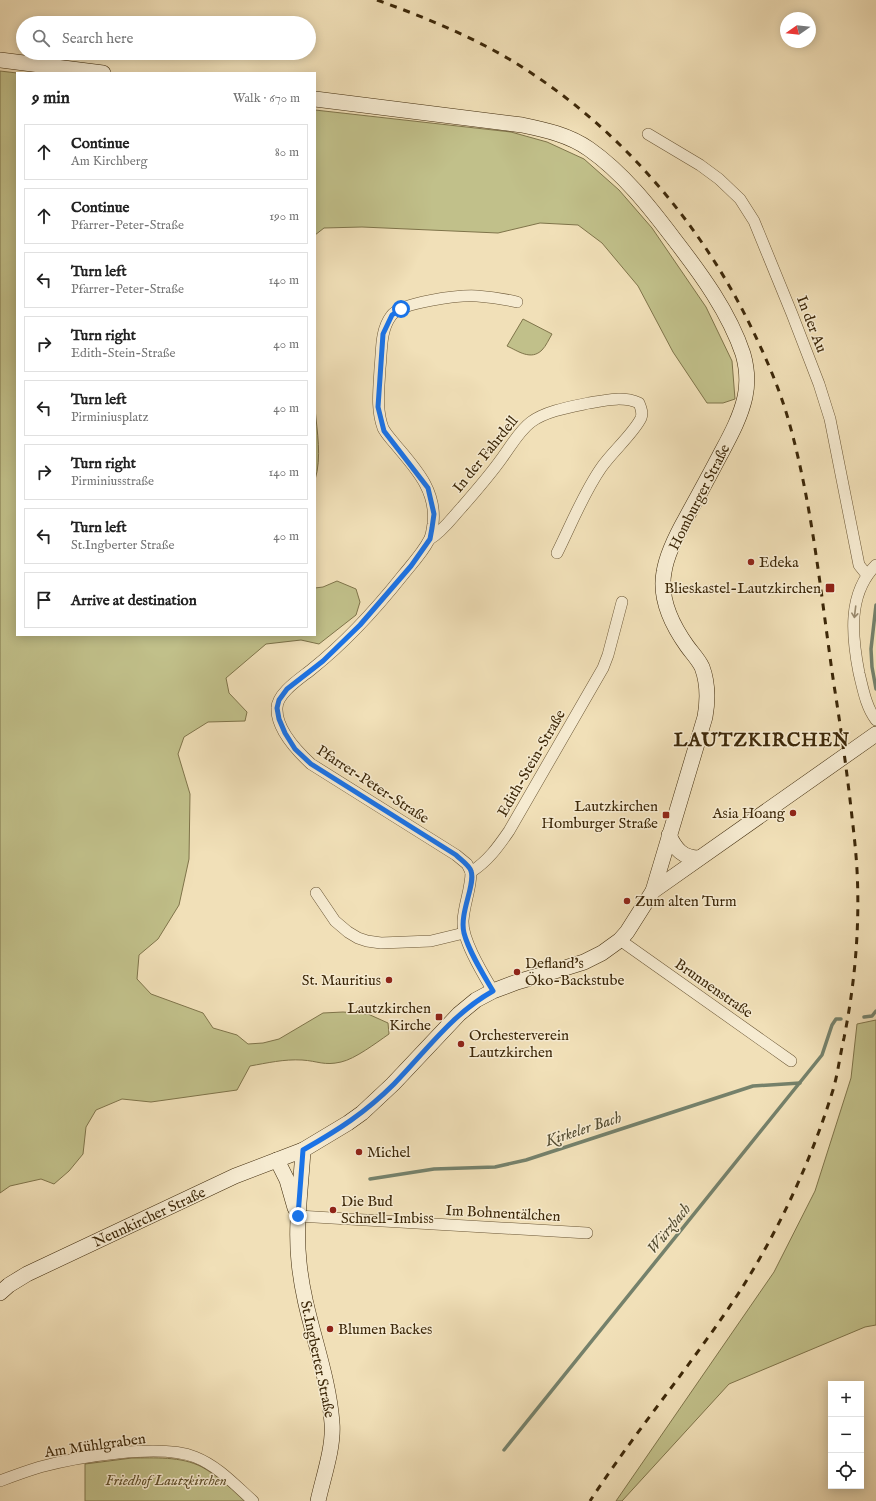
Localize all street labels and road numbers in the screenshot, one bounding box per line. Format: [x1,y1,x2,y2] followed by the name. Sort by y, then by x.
[792,293,831,355] street label: In der Au
[449,411,523,497] street label: In der Fahrdell
[664,441,734,554] street label: Homburger Straße
[493,706,570,820] street label: Edith-Stein-Straße
[313,741,433,828] street label: Pfarrer-Peter-Straße
[671,954,757,1022] street label: Brunnenstraße
[90,1183,209,1252] street label: Neunkircher Straße
[445,1201,561,1226] street label: Im Bohnentälchen
[296,1299,339,1420] street label: St.Ingberter Straße
[42,1429,147,1462] street label: Am Mühlgraben

